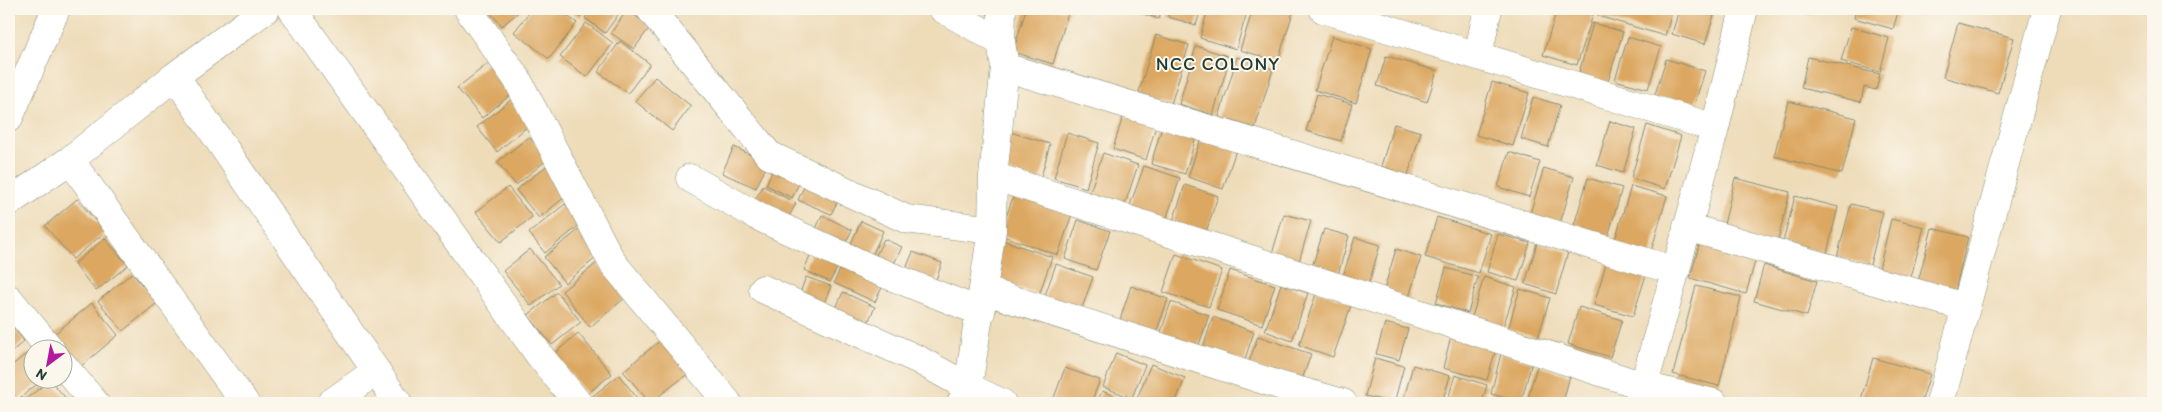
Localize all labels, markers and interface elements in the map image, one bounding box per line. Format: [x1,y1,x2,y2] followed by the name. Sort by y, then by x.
[1156,52,1280,75] district label: NCC COLONY
[22,340,72,390] north arrow
[33,365,50,384] text: N

